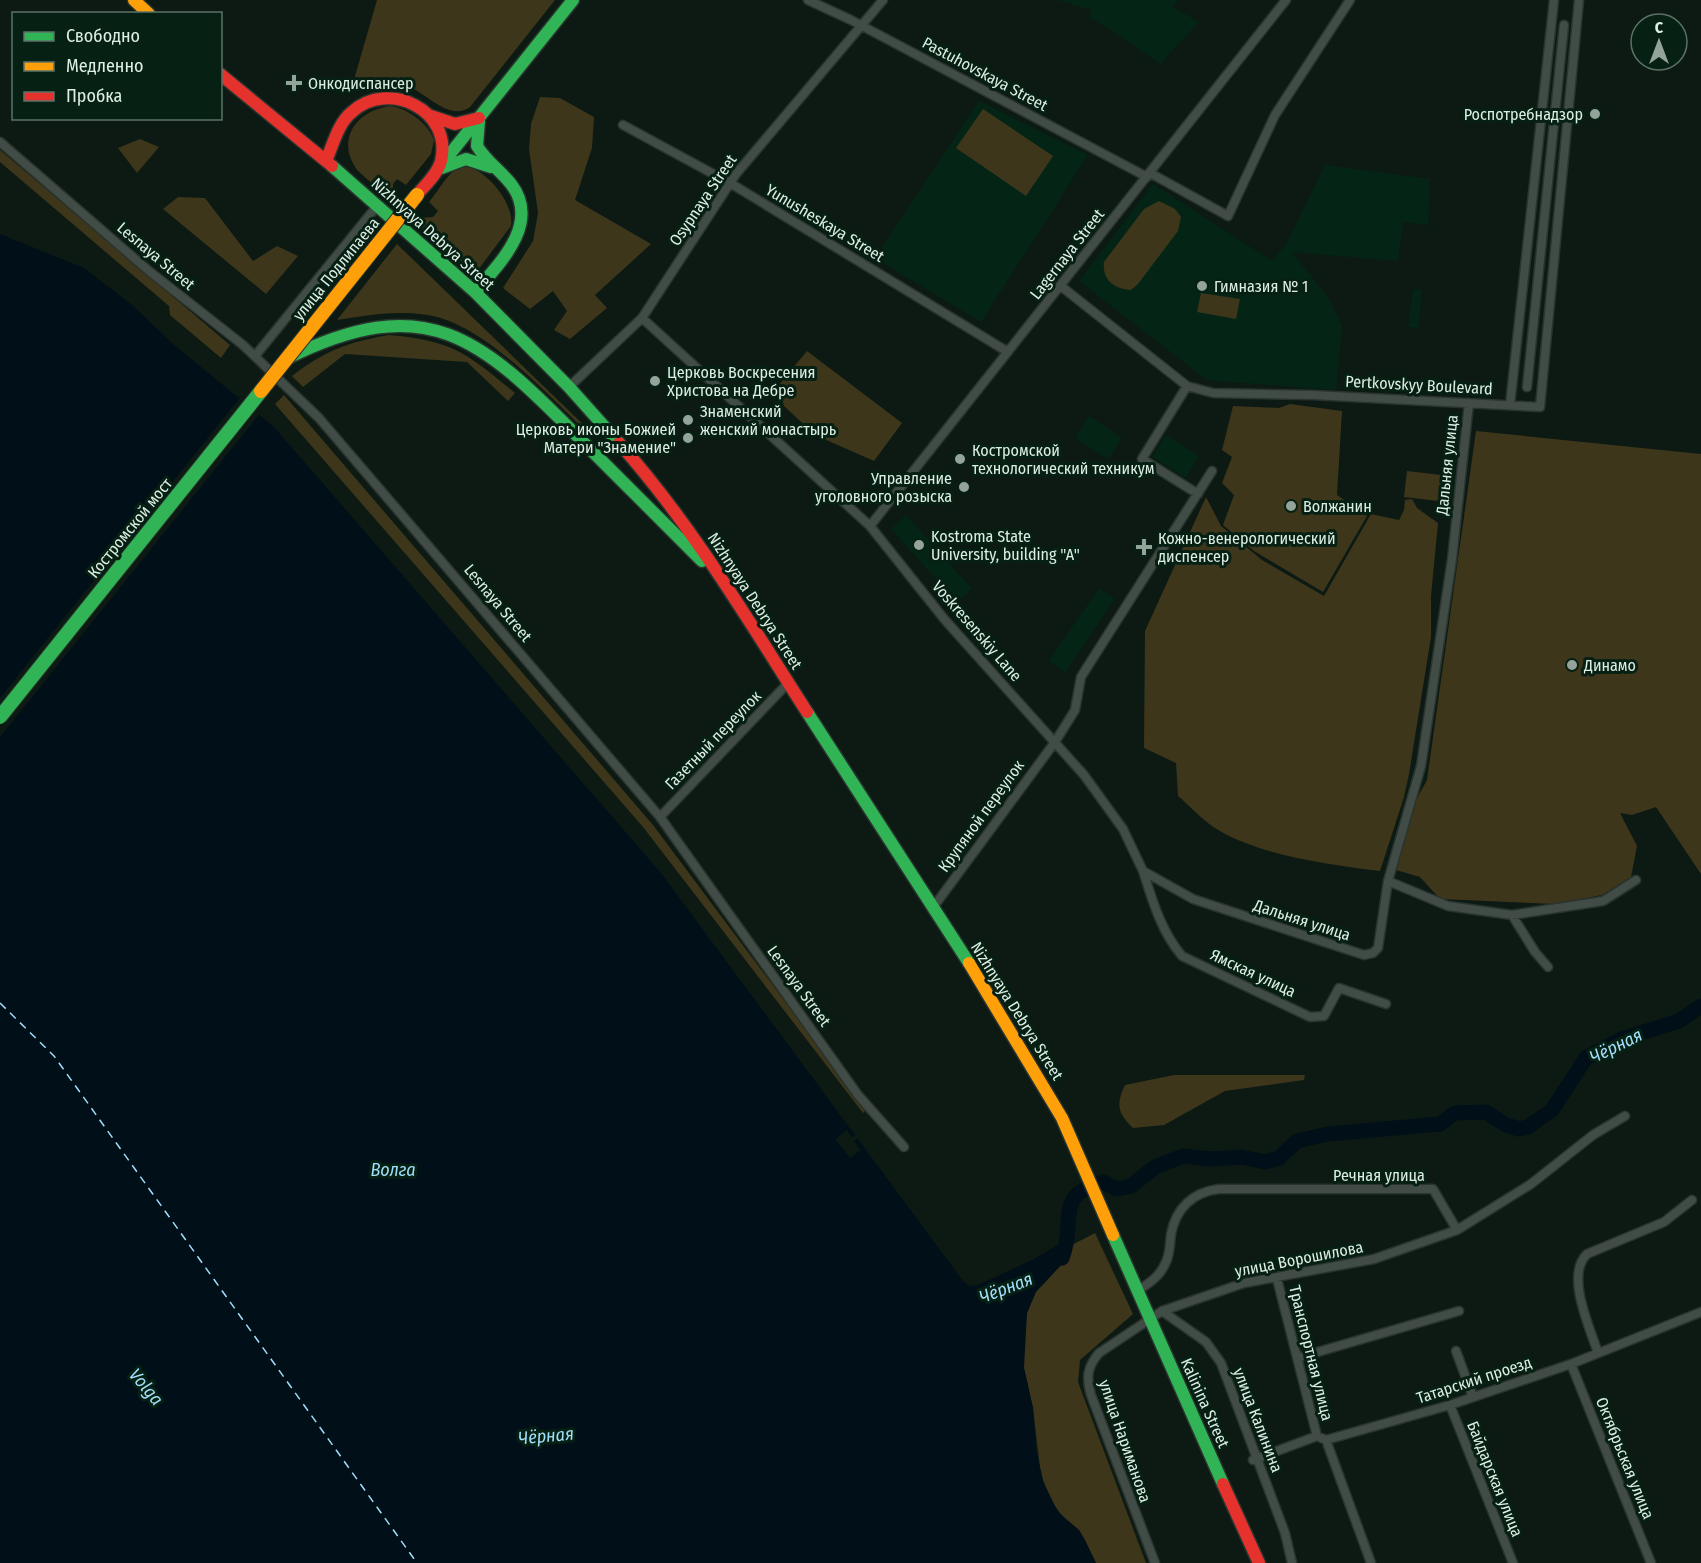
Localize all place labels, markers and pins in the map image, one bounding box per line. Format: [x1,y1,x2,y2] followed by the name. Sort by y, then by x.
[285,74,303,92] marker: Онкодиспансер
[308,74,414,93] place label: Онкодиспансер
[1464,105,1583,124] place label: Роспотребнадзор
[1588,107,1602,121] marker: Роспотребнадзор
[1214,277,1308,296] place label: Гимназия № 1
[1195,279,1209,293] marker: Гимназия № 1
[667,363,816,400] place label: Церковь Воскресения Христова на Дебре
[648,374,662,388] marker: Церковь Воскресения Христова на Дебре
[700,402,836,439] place label: Знаменский женский монастырь
[681,413,695,427] marker: Знаменский женский монастырь
[516,420,676,457] place label: Церковь иконы Божией Матери "Знамение"
[681,431,695,445] marker: Церковь иконы Божией Матери "Знамение"
[972,441,1154,478] place label: Костромской технологический техникум
[953,452,967,466] marker: Костромской технологический техникум
[815,469,952,506] place label: Управление уголовного розыска
[957,480,971,494] marker: Управление уголовного розыска
[1303,497,1372,516] place label: Волжанин
[1284,499,1298,513] marker: Волжанин
[931,527,1080,564] place label: Kostroma State University, building "A"
[1158,529,1336,566] place label: Кожно-венерологический диспенсер
[912,538,926,552] marker: Kostroma State University, building "A"
[1135,538,1153,556] marker: Кожно-венерологический диспенсер
[1583,656,1636,675] place label: Динамо
[1565,658,1579,672] marker: Динамо

